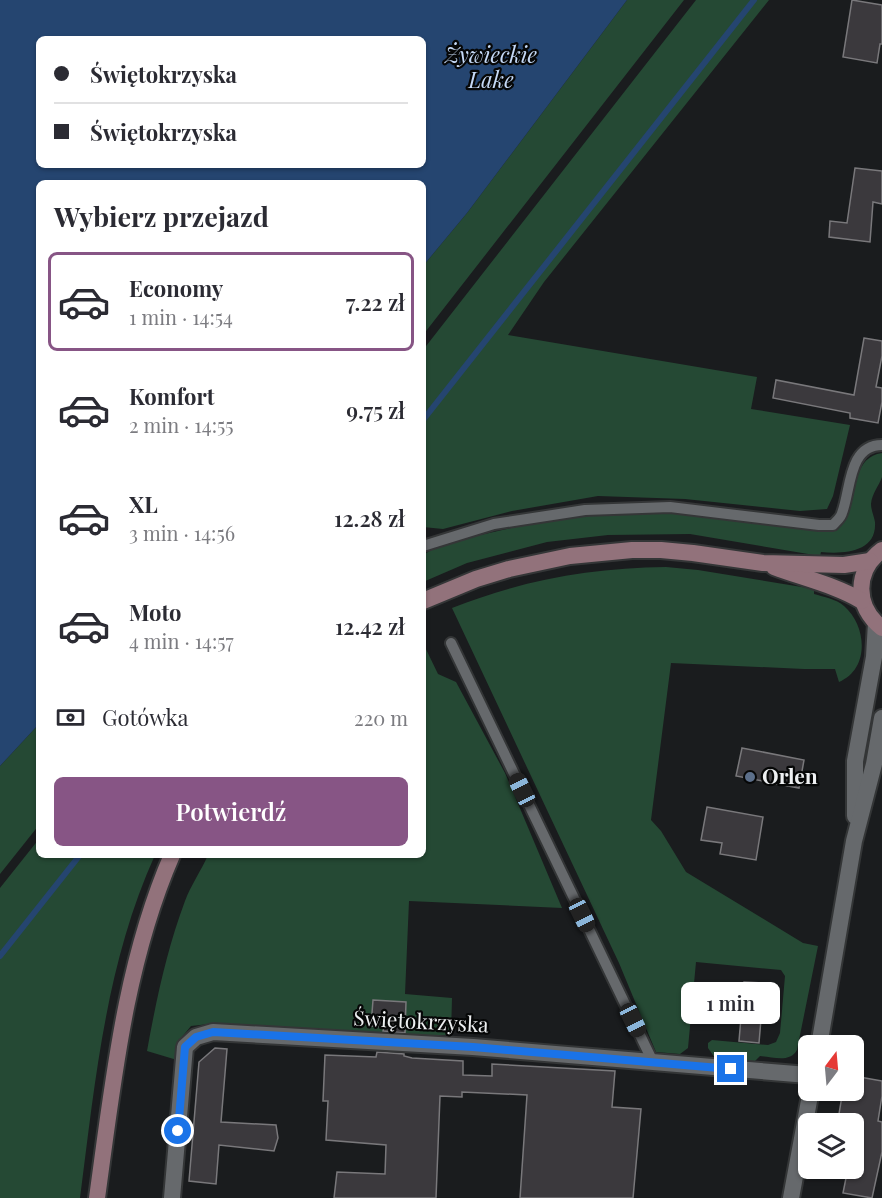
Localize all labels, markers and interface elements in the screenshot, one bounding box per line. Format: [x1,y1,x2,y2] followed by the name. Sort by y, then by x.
[444,39,537,94] water label: Żywieckie Lake
[90,59,237,89] text: Świętokrzyska
[90,117,237,147] text: Świętokrzyska
[54,198,269,234] text: Wybierz przejazd
[129,273,223,303] text: Economy
[57,275,111,329] icon: car
[346,287,405,317] text: 7.22 zł
[129,303,233,330] text: 1 min · 14:54
[129,381,214,411] text: Komfort
[57,383,111,437] icon: car
[346,395,405,425] text: 9.75 zł
[129,411,234,438] text: 2 min · 14:55
[129,489,158,519] text: XL
[57,491,111,545] icon: car
[334,503,405,533] text: 12.28 zł
[129,519,235,546] text: 3 min · 14:56
[129,597,182,627] text: Moto
[57,599,111,653] icon: car
[335,611,405,641] text: 12.42 zł
[129,627,234,654] text: 4 min · 14:57
[54,701,87,734] icon: cash
[102,702,188,732] text: Gotówka
[354,704,408,731] text: 220 m
[762,761,818,789] place label: Orlen
[506,770,538,810] car
[743,770,757,784] marker: Orlen
[54,777,408,846] button: Potwierdź
[566,895,598,935] car
[682,982,780,1024] callout: 1 min
[706,989,755,1016] text: 1 min
[617,1000,649,1040] car
[353,1002,490,1038] street label: Świętokrzyska
[798,1035,864,1101] north arrow
[798,1035,864,1179] map controls
[717,1055,744,1082] route end
[798,1113,864,1179] button: layers
[164,1117,191,1144] route start

